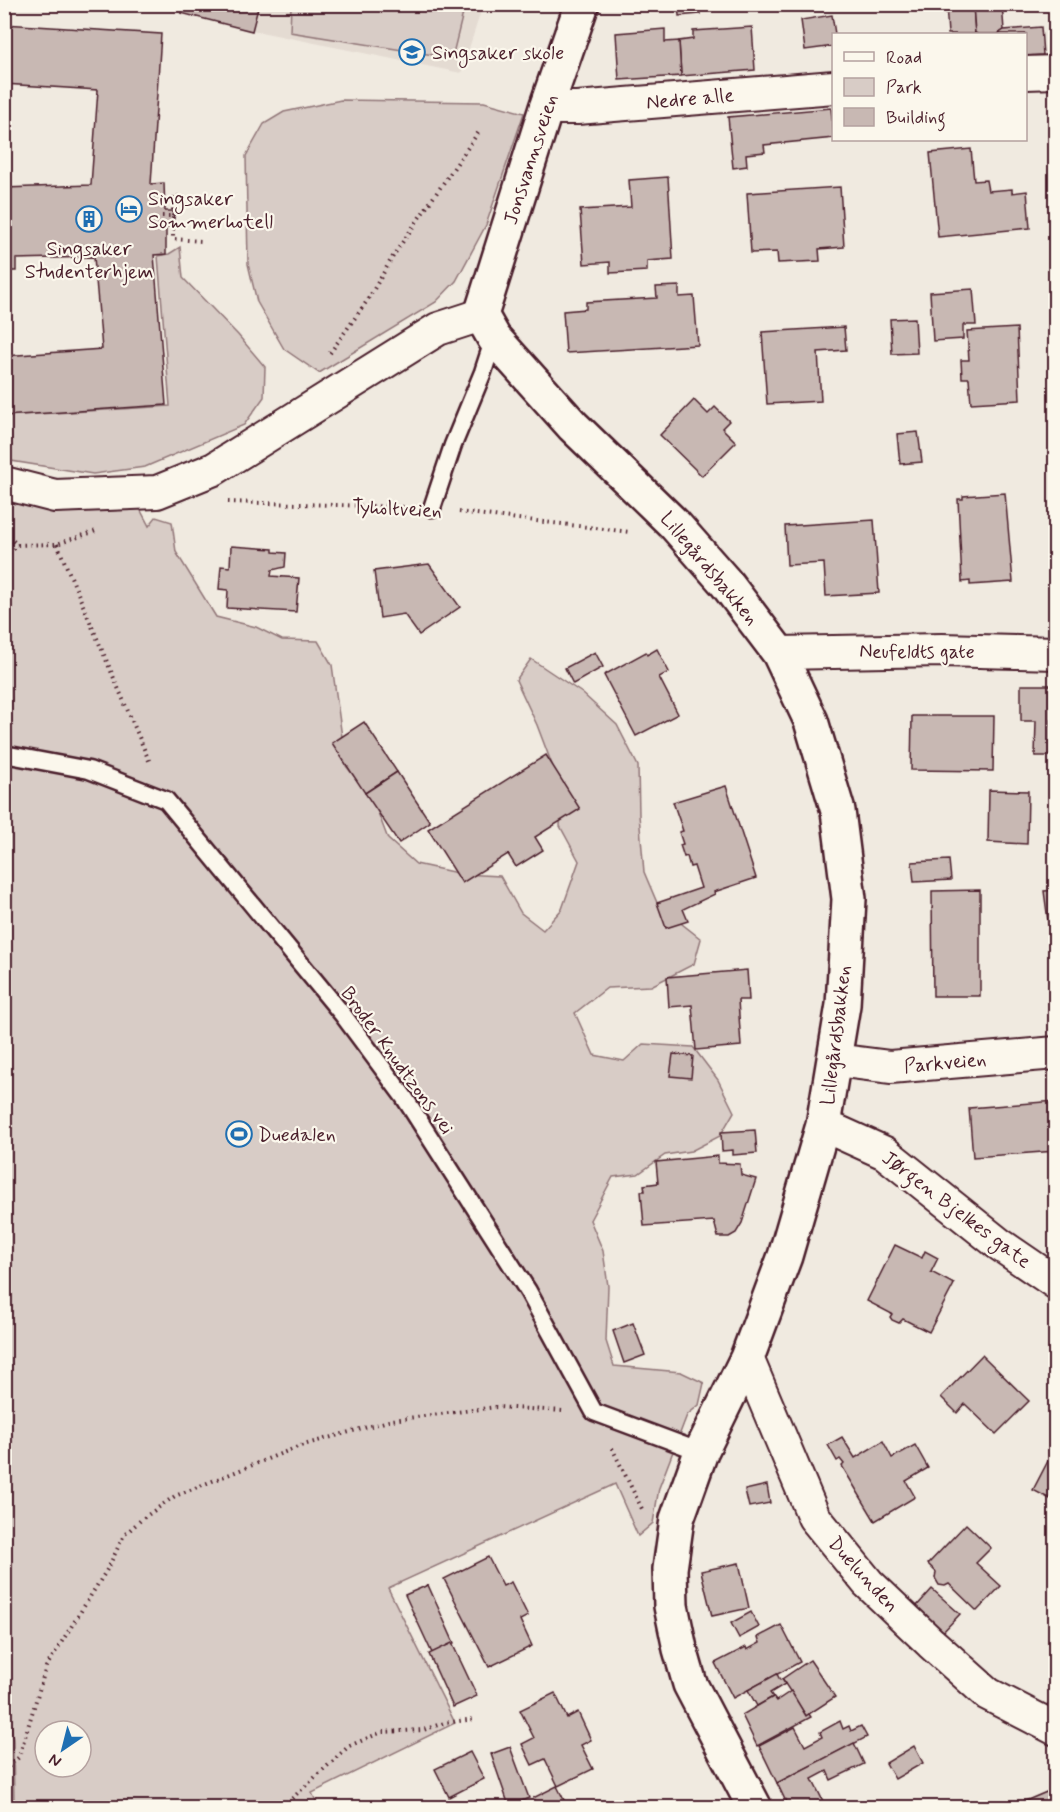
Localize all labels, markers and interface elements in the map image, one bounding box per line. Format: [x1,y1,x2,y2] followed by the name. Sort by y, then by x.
[832,33,1027,141] legend
[397,37,427,67] school or university icon: Singsaker skole
[432,40,564,68] place label: Singsaker skole
[886,46,922,70] text: Road
[886,76,922,100] text: Park
[645,82,735,117] street label: Nedre alle
[498,91,565,228] street label: Jonsvannsveien
[886,106,946,132] text: Building
[148,186,273,236] place label: Singsaker Sommerhotell
[114,194,144,224] hotel icon: Singsaker Sommerhotell
[74,204,104,234] building icon: Singsaker Studenterhjem
[25,236,153,286] place label: Singsaker Studenterhjem
[351,494,443,525] street label: Tyholtveien
[653,506,764,632] street label: Lillegårdsbakken
[859,639,975,666] street label: Neufeldts gate
[815,964,858,1107] street label: Lillegårdsbakken
[334,981,460,1141] street label: Broder Knudtzons vei
[903,1046,988,1081] street label: Parkveien
[224,1119,254,1149] sports icon: Duedalen
[258,1122,336,1149] place label: Duedalen
[875,1145,1036,1277] street label: Jørgen Bjelkes gate
[821,1531,904,1619] street label: Duelunden
[33,1719,93,1779] north arrow
[45,1748,66,1772] text: N

